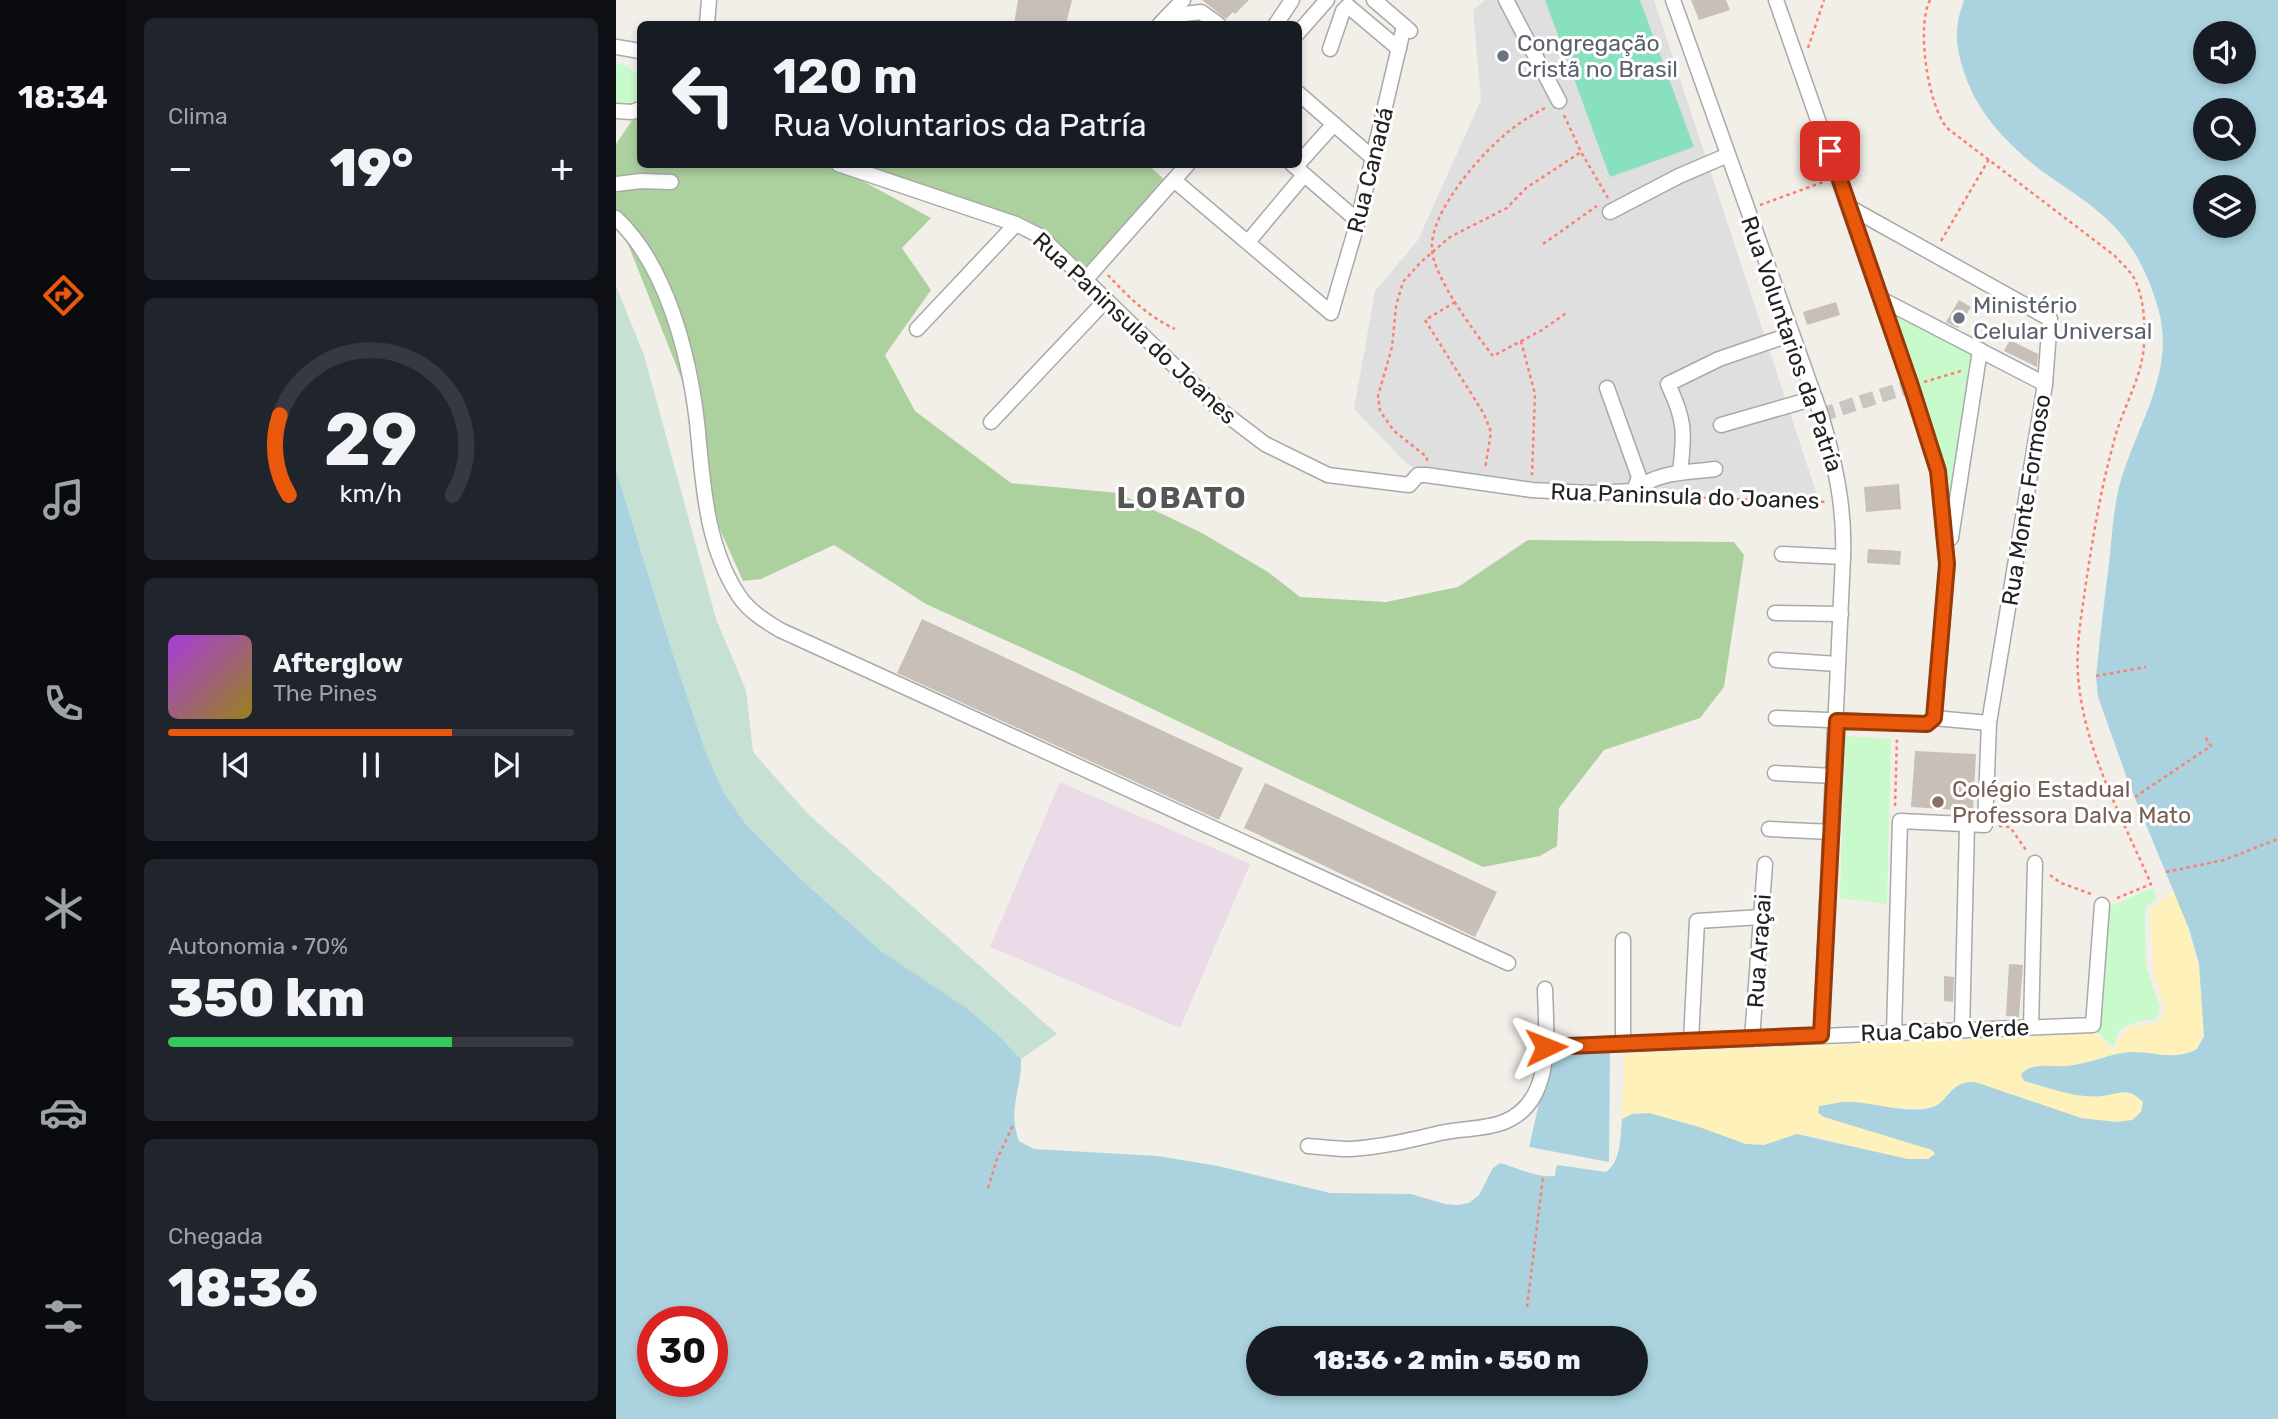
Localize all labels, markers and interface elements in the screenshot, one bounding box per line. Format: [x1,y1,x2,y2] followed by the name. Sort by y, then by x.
[2193,21,2256,238] map controls
[2193,21,2256,84] button: sound
[1517,29,1678,83] place label: Congregação Cristã no Brasil
[773,47,918,105] text: 120 m
[1495,48,1511,64] marker: Congregação Cristã no Brasil
[658,49,749,140] icon: left
[18,78,108,116] text: 18:34
[2193,98,2256,161] button: search
[168,102,228,130] text: Clima
[1341,104,1399,236] street label: Rua Canadá
[773,106,1147,144] text: Rua Voluntarios da Patría
[1800,121,1860,181] pin
[1811,132,1849,170] icon: arrive
[330,137,413,199] text: 19°
[168,145,193,191] text: −
[550,145,574,191] text: +
[2193,175,2256,238] button: layers
[1735,212,1849,476] street label: Rua Voluntarios da Patría
[1027,226,1243,430] street label: Rua Paninsula do Joanes
[39,271,88,320] icon: directions
[1973,291,2152,345] place label: Ministério Celular Universal
[1951,310,1967,326] marker: Ministério Celular Universal
[1995,392,2057,608] street label: Rua Monte Formoso
[324,398,418,484] text: 29
[39,475,88,524] icon: music
[1550,477,1820,515] street label: Rua Paninsula do Joanes
[340,479,402,508] text: km/h
[1116,480,1248,516] district label: LOBATO
[273,648,403,679] text: Afterglow
[39,679,88,728] icon: phone
[273,679,377,707] text: The Pines
[217,746,255,784] icon: previous
[352,746,390,784] icon: pause
[487,746,525,784] icon: next
[1952,775,2191,829] place label: Colégio Estadual Professora Dalva Mato
[1930,794,1946,810] marker: Colégio Estadual Professora Dalva Mato
[39,884,88,933] icon: climate
[1741,893,1777,1009] street label: Rua Araçai
[168,932,348,960] text: Autonomia · 70%
[168,967,365,1029] text: 350 km
[1509,1010,1583,1084] position arrow
[1860,1013,2030,1047] street label: Rua Cabo Verde
[39,1088,88,1137] icon: car
[168,1222,263,1250] text: Chegada
[168,1257,318,1319] text: 18:36
[39,1292,88,1341] icon: filters
[637,1306,728,1397] speed limit sign: 30
[1313,1345,1581,1376] text: 18:36 · 2 min · 550 m

